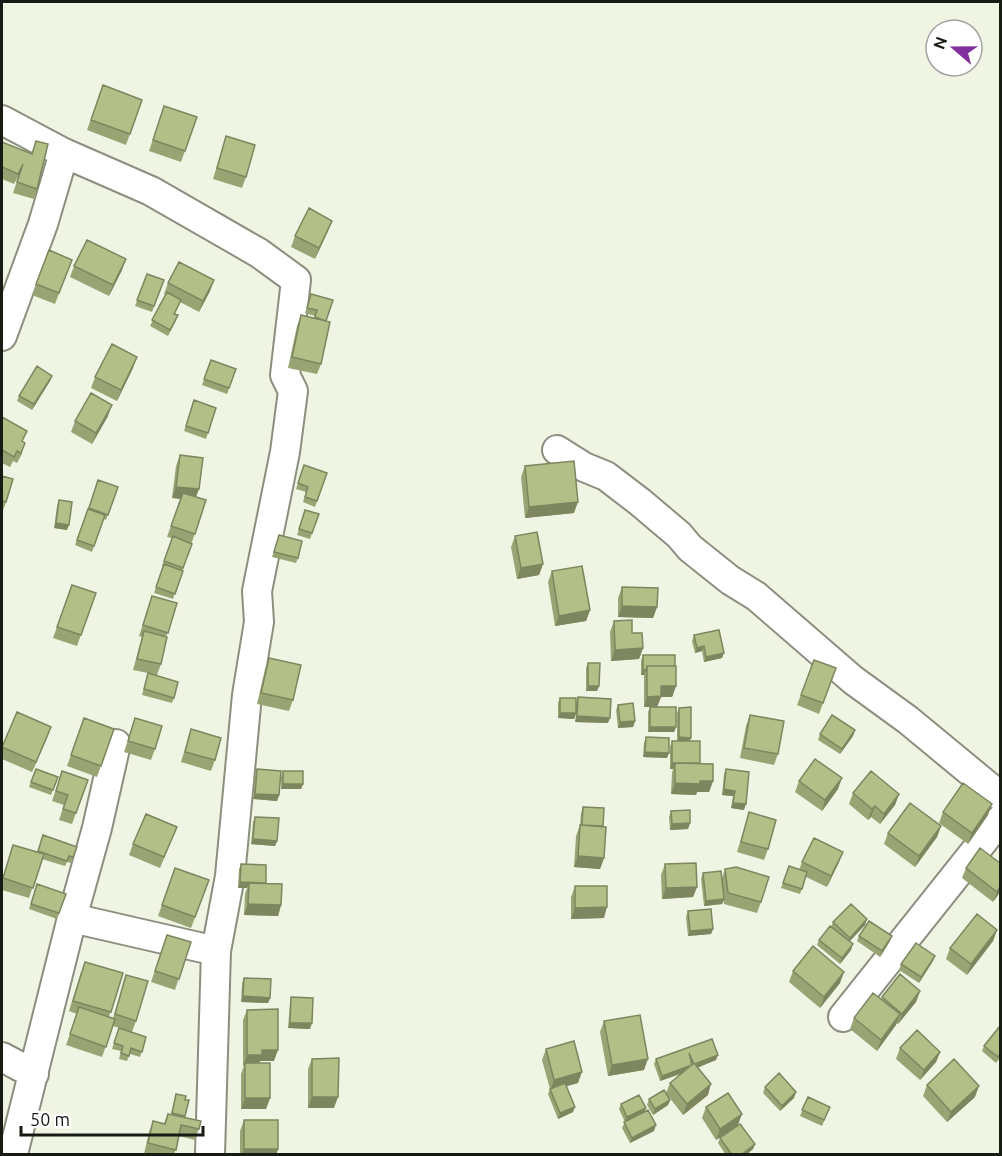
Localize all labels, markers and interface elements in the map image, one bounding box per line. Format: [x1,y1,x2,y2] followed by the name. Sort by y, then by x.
[924,18,984,78] north arrow
[929,34,950,52] text: N
[21,1099,202,1137] scale bar
[30,1109,70,1129] text: 50 m

